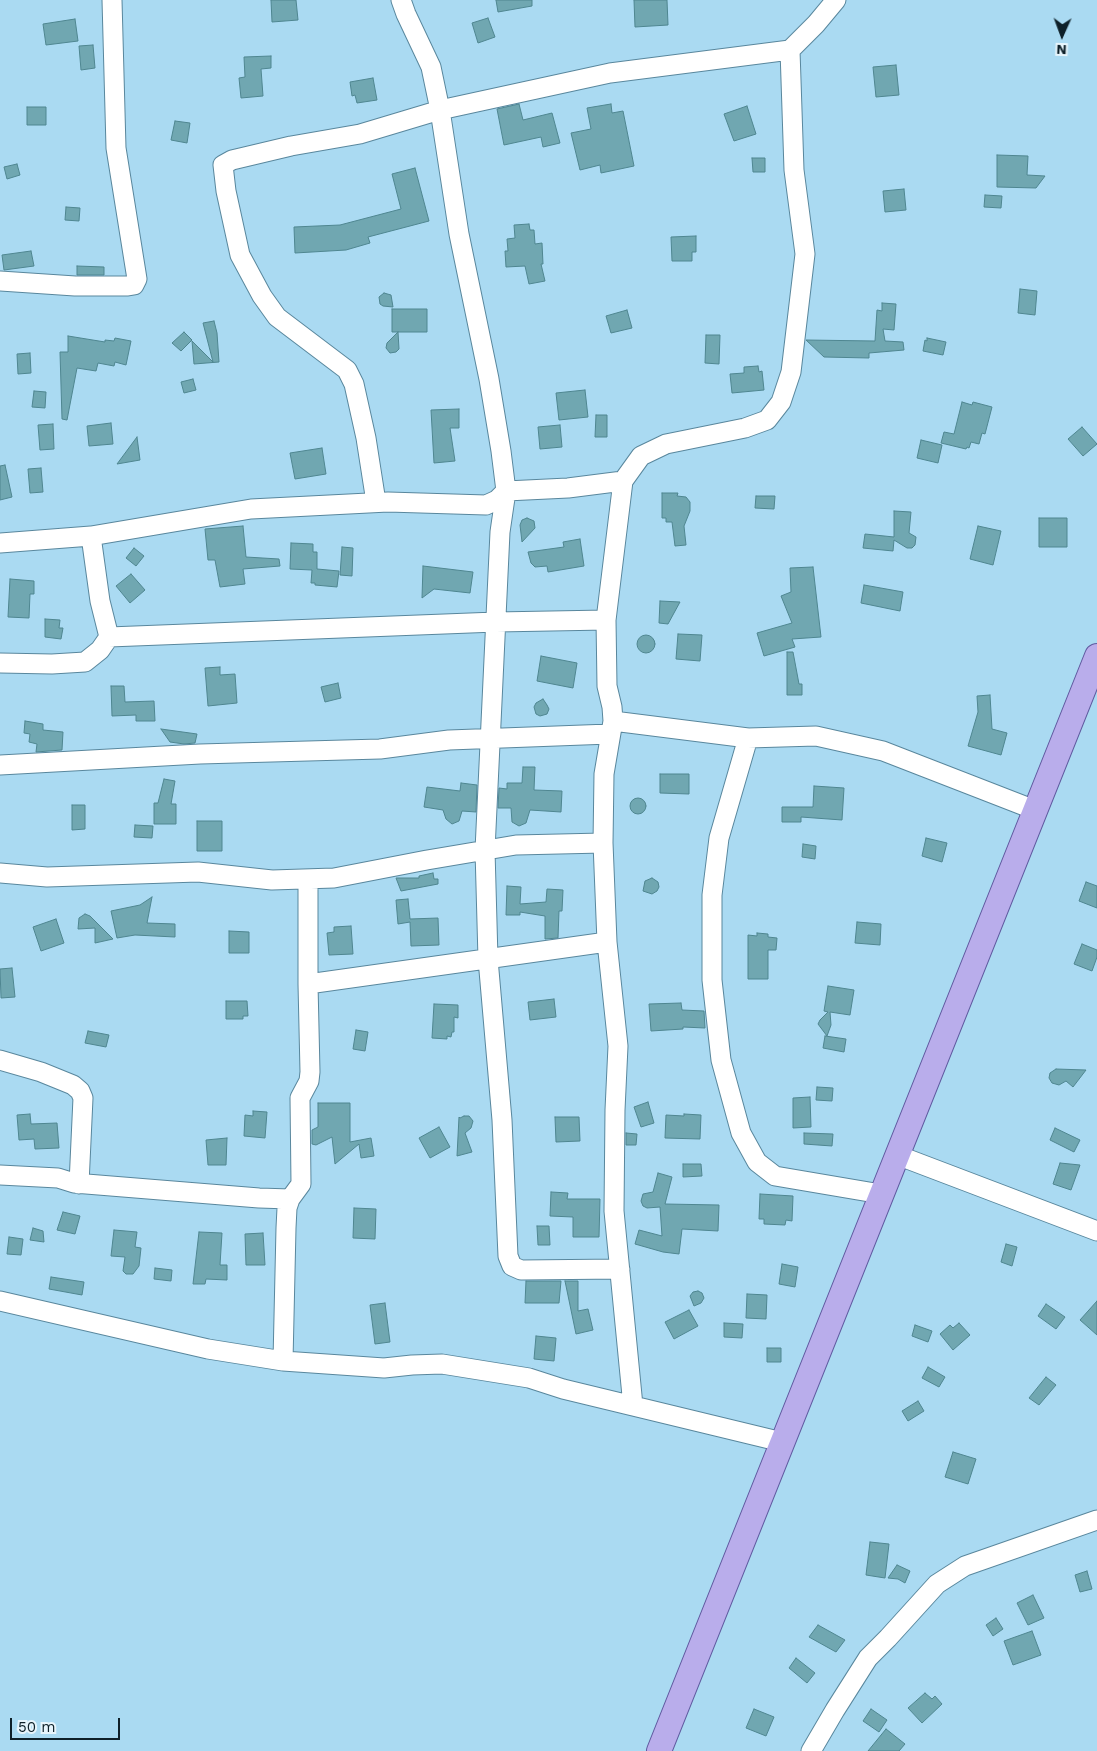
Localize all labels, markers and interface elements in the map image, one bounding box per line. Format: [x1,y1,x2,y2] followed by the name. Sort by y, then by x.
[1037,10,1087,60] north arrow
[1056,42,1067,58] text: N
[12,1708,122,1740] scale bar
[18,1718,55,1736] text: 50 m

